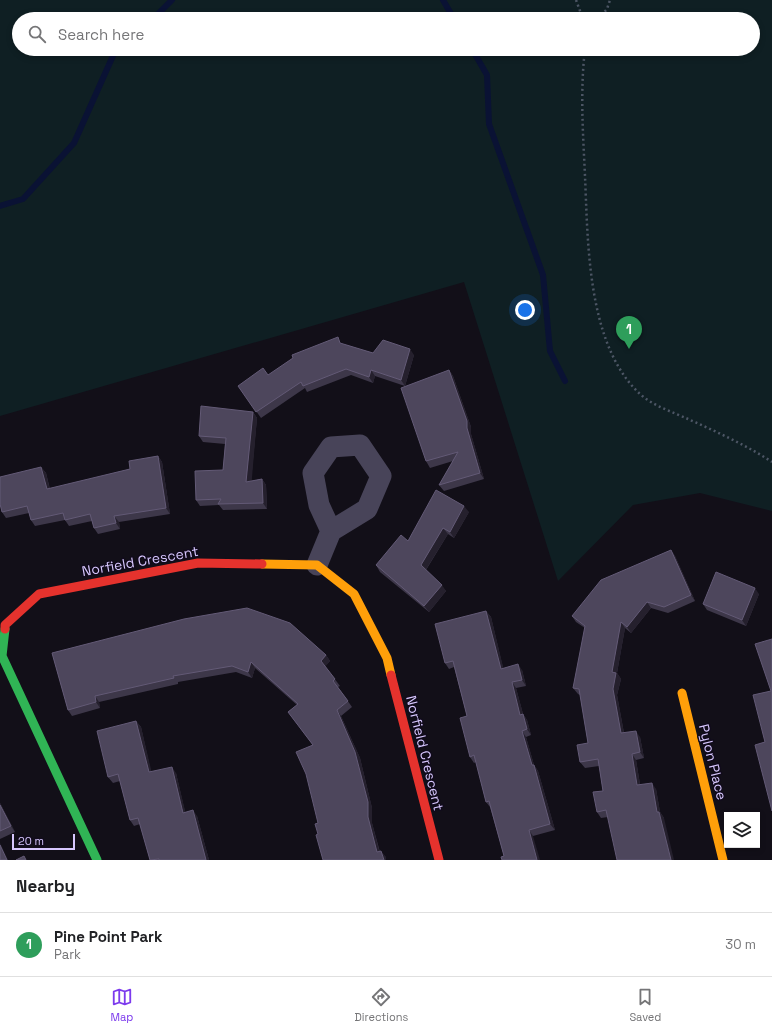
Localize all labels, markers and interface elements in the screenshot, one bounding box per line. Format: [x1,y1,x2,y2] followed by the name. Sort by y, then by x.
[12,12,760,56] search box
[26,23,48,45] icon: search
[58,25,144,44] text: Search here
[515,300,535,320] your location
[616,316,642,349] pin: 1
[80,542,200,580] street label: Norfield Crescent
[402,694,448,812] street label: Norfield Crescent
[695,722,731,802] street label: Pylon Place
[724,812,760,848] map controls
[724,812,760,848] button: layers
[12,832,75,851] scale bar
[18,834,44,848] text: 20 m
[16,875,75,897] text: Nearby
[54,927,162,946] text: Pine Point Park
[26,936,32,953] text: 1
[725,936,756,953] text: 30 m
[54,946,81,963] text: Park
[111,986,133,1024] tab: Map
[354,986,408,1024] tab: Directions
[629,986,661,1024] tab: Saved

